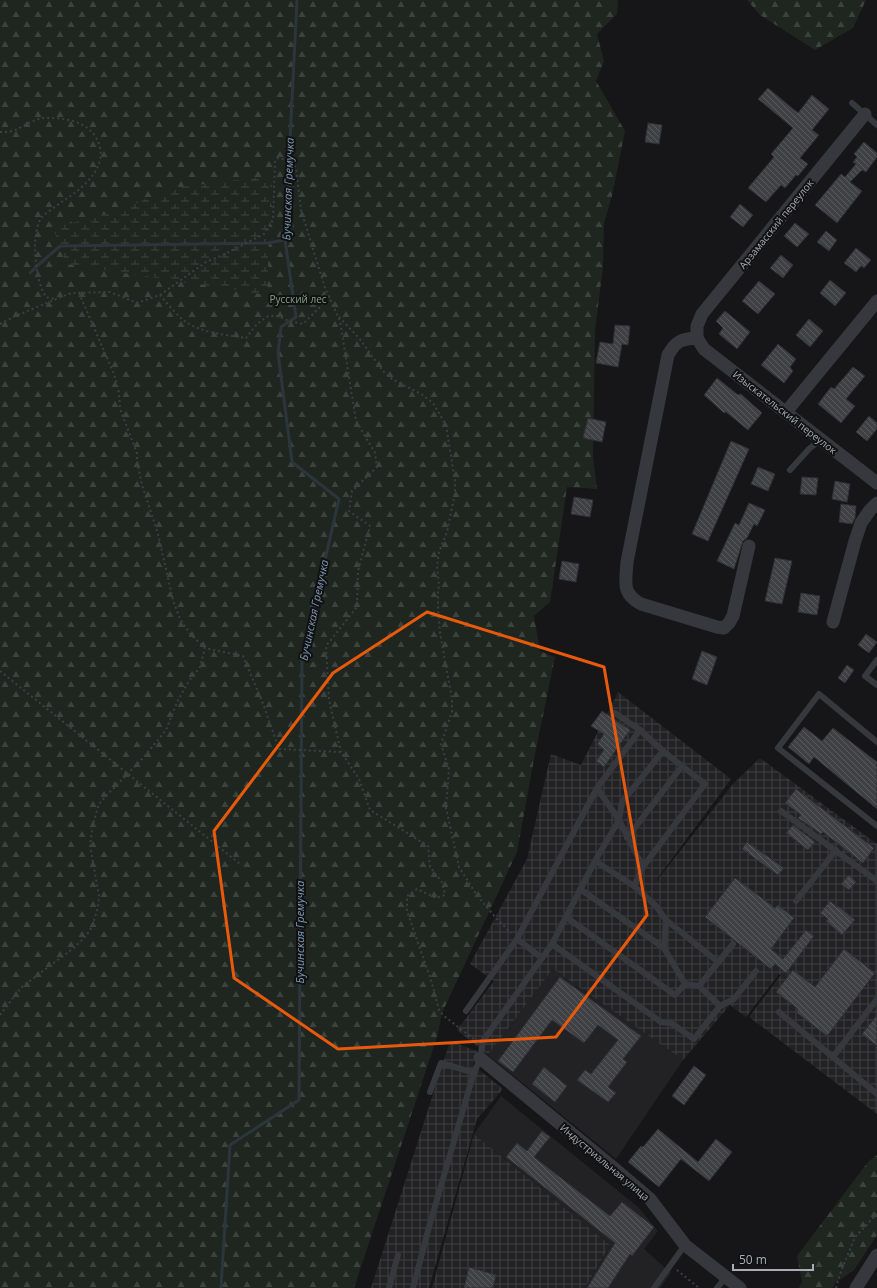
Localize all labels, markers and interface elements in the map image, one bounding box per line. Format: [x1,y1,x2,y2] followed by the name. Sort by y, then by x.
[278,137,297,241] water label: Бучинская Гремучка
[736,176,817,272] street label: Арзамасский переулок
[269,292,327,306] park label: Русский лес
[730,367,841,458] street label: Изыскательский переулок
[295,558,332,662] water label: Бучинская Гремучка
[292,881,307,983] water label: Бучинская Гремучка
[557,1120,653,1204] street label: Индустриальная улица
[733,1246,813,1272] scale bar
[739,1251,767,1268] text: 50 m

